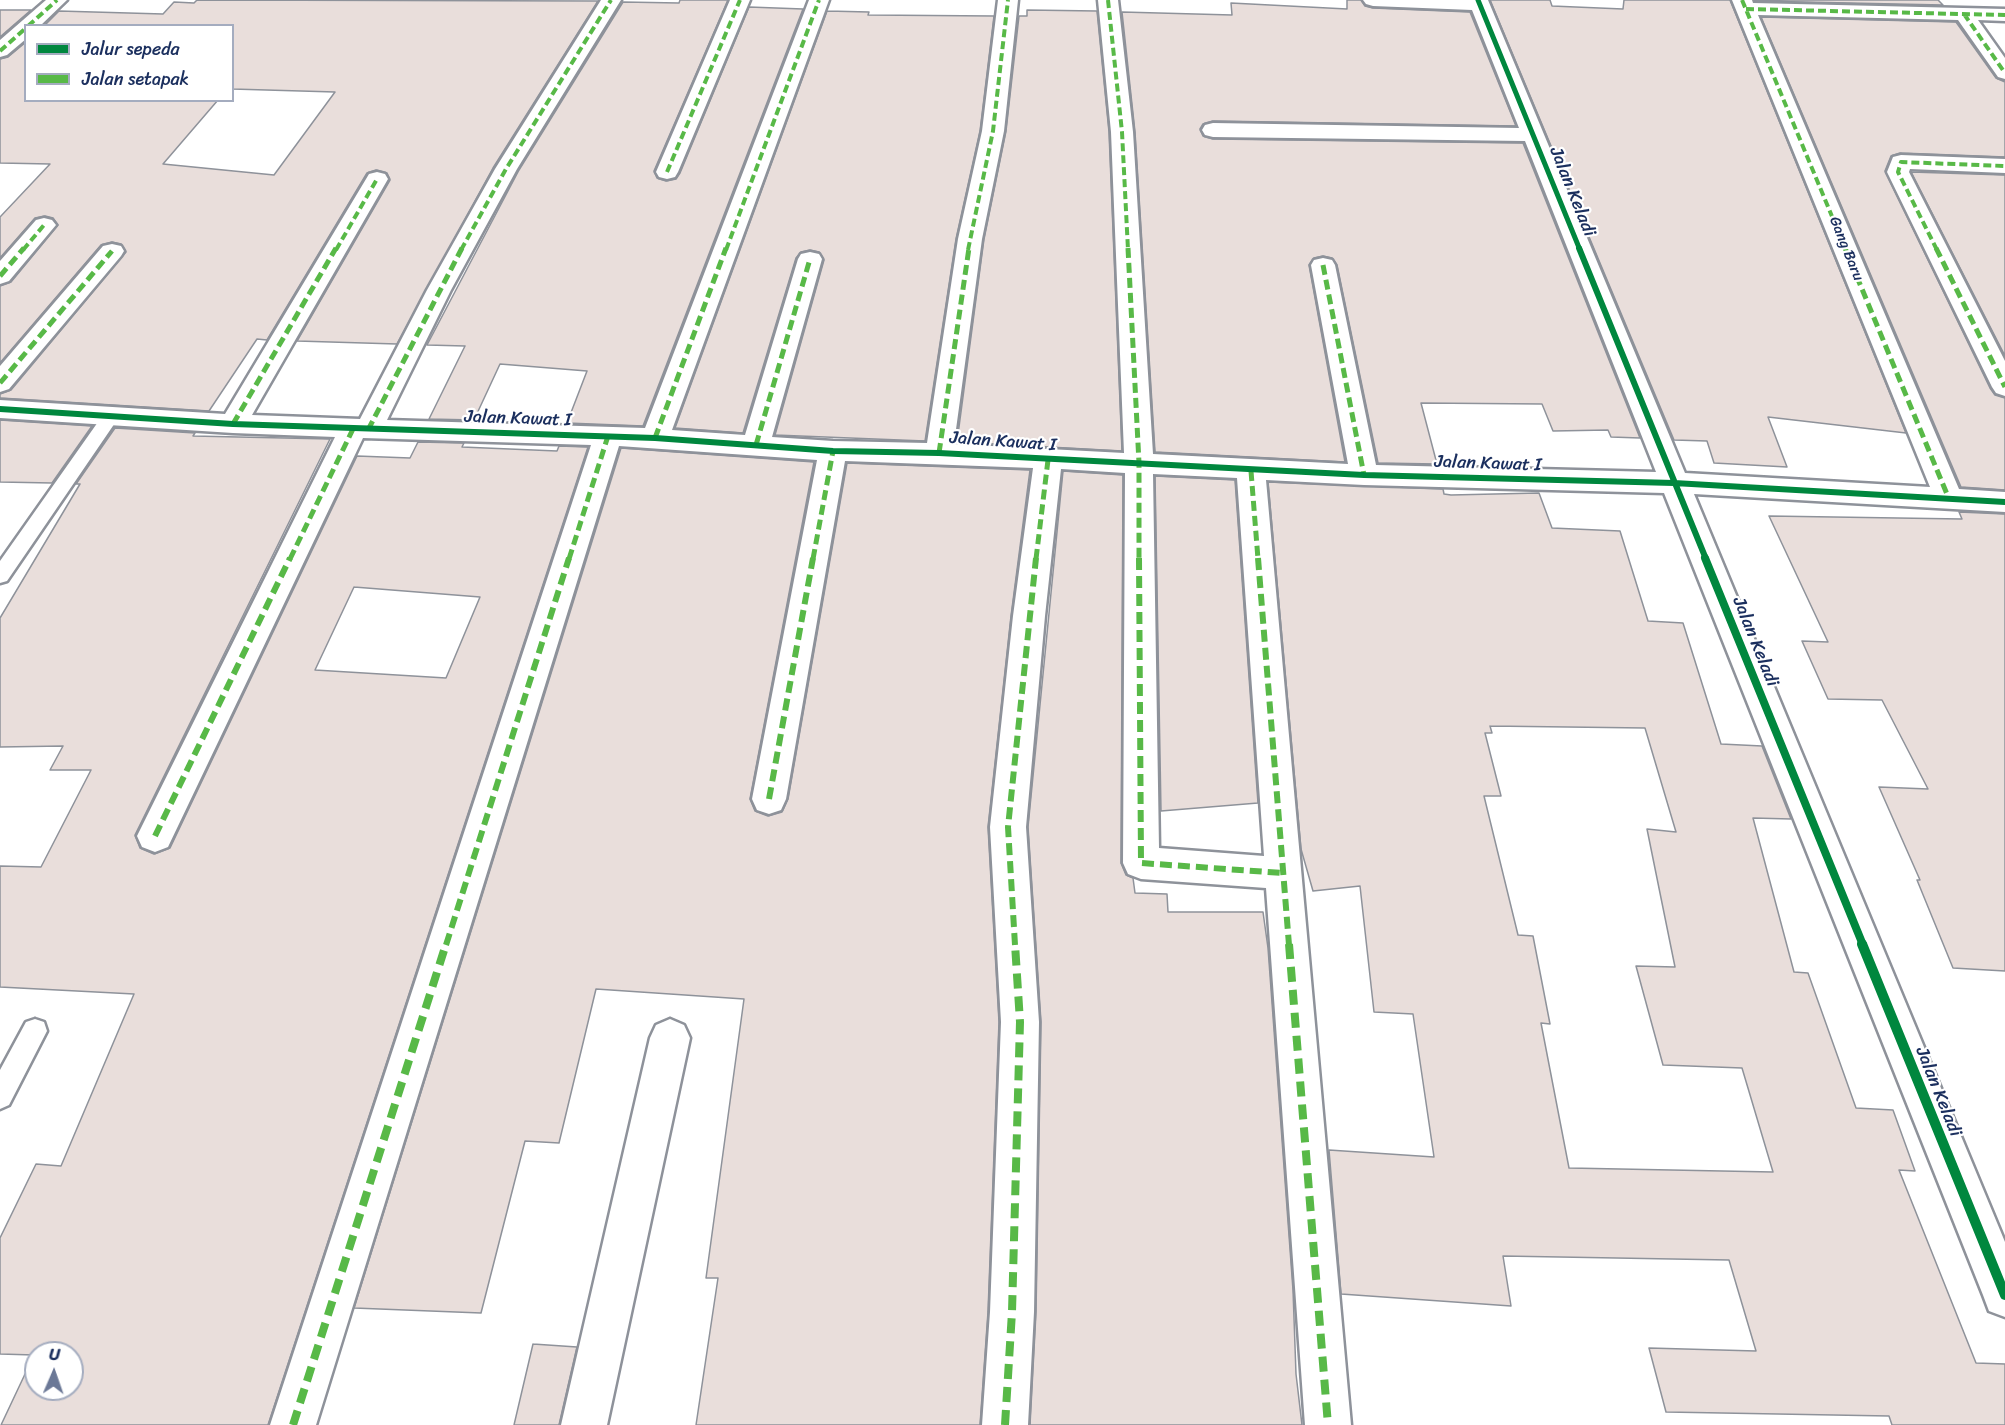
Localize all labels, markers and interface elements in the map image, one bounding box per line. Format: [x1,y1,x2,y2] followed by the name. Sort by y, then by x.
[24,24,234,102] legend
[82,33,180,65] text: Jalur sepeda
[82,63,189,95] text: Jalan setapak
[1544,144,1600,240] street label: Jalan Keladi
[1825,214,1867,284] street label: Gang Baru
[464,406,572,432] street label: Jalan Kawat I
[949,427,1057,457] street label: Jalan Kawat I
[1434,451,1542,477] street label: Jalan Kawat I
[1727,594,1783,690] street label: Jalan Keladi
[1910,1044,1966,1140] street label: Jalan Keladi
[49,1340,60,1369] text: U
[24,1341,84,1401] north arrow

